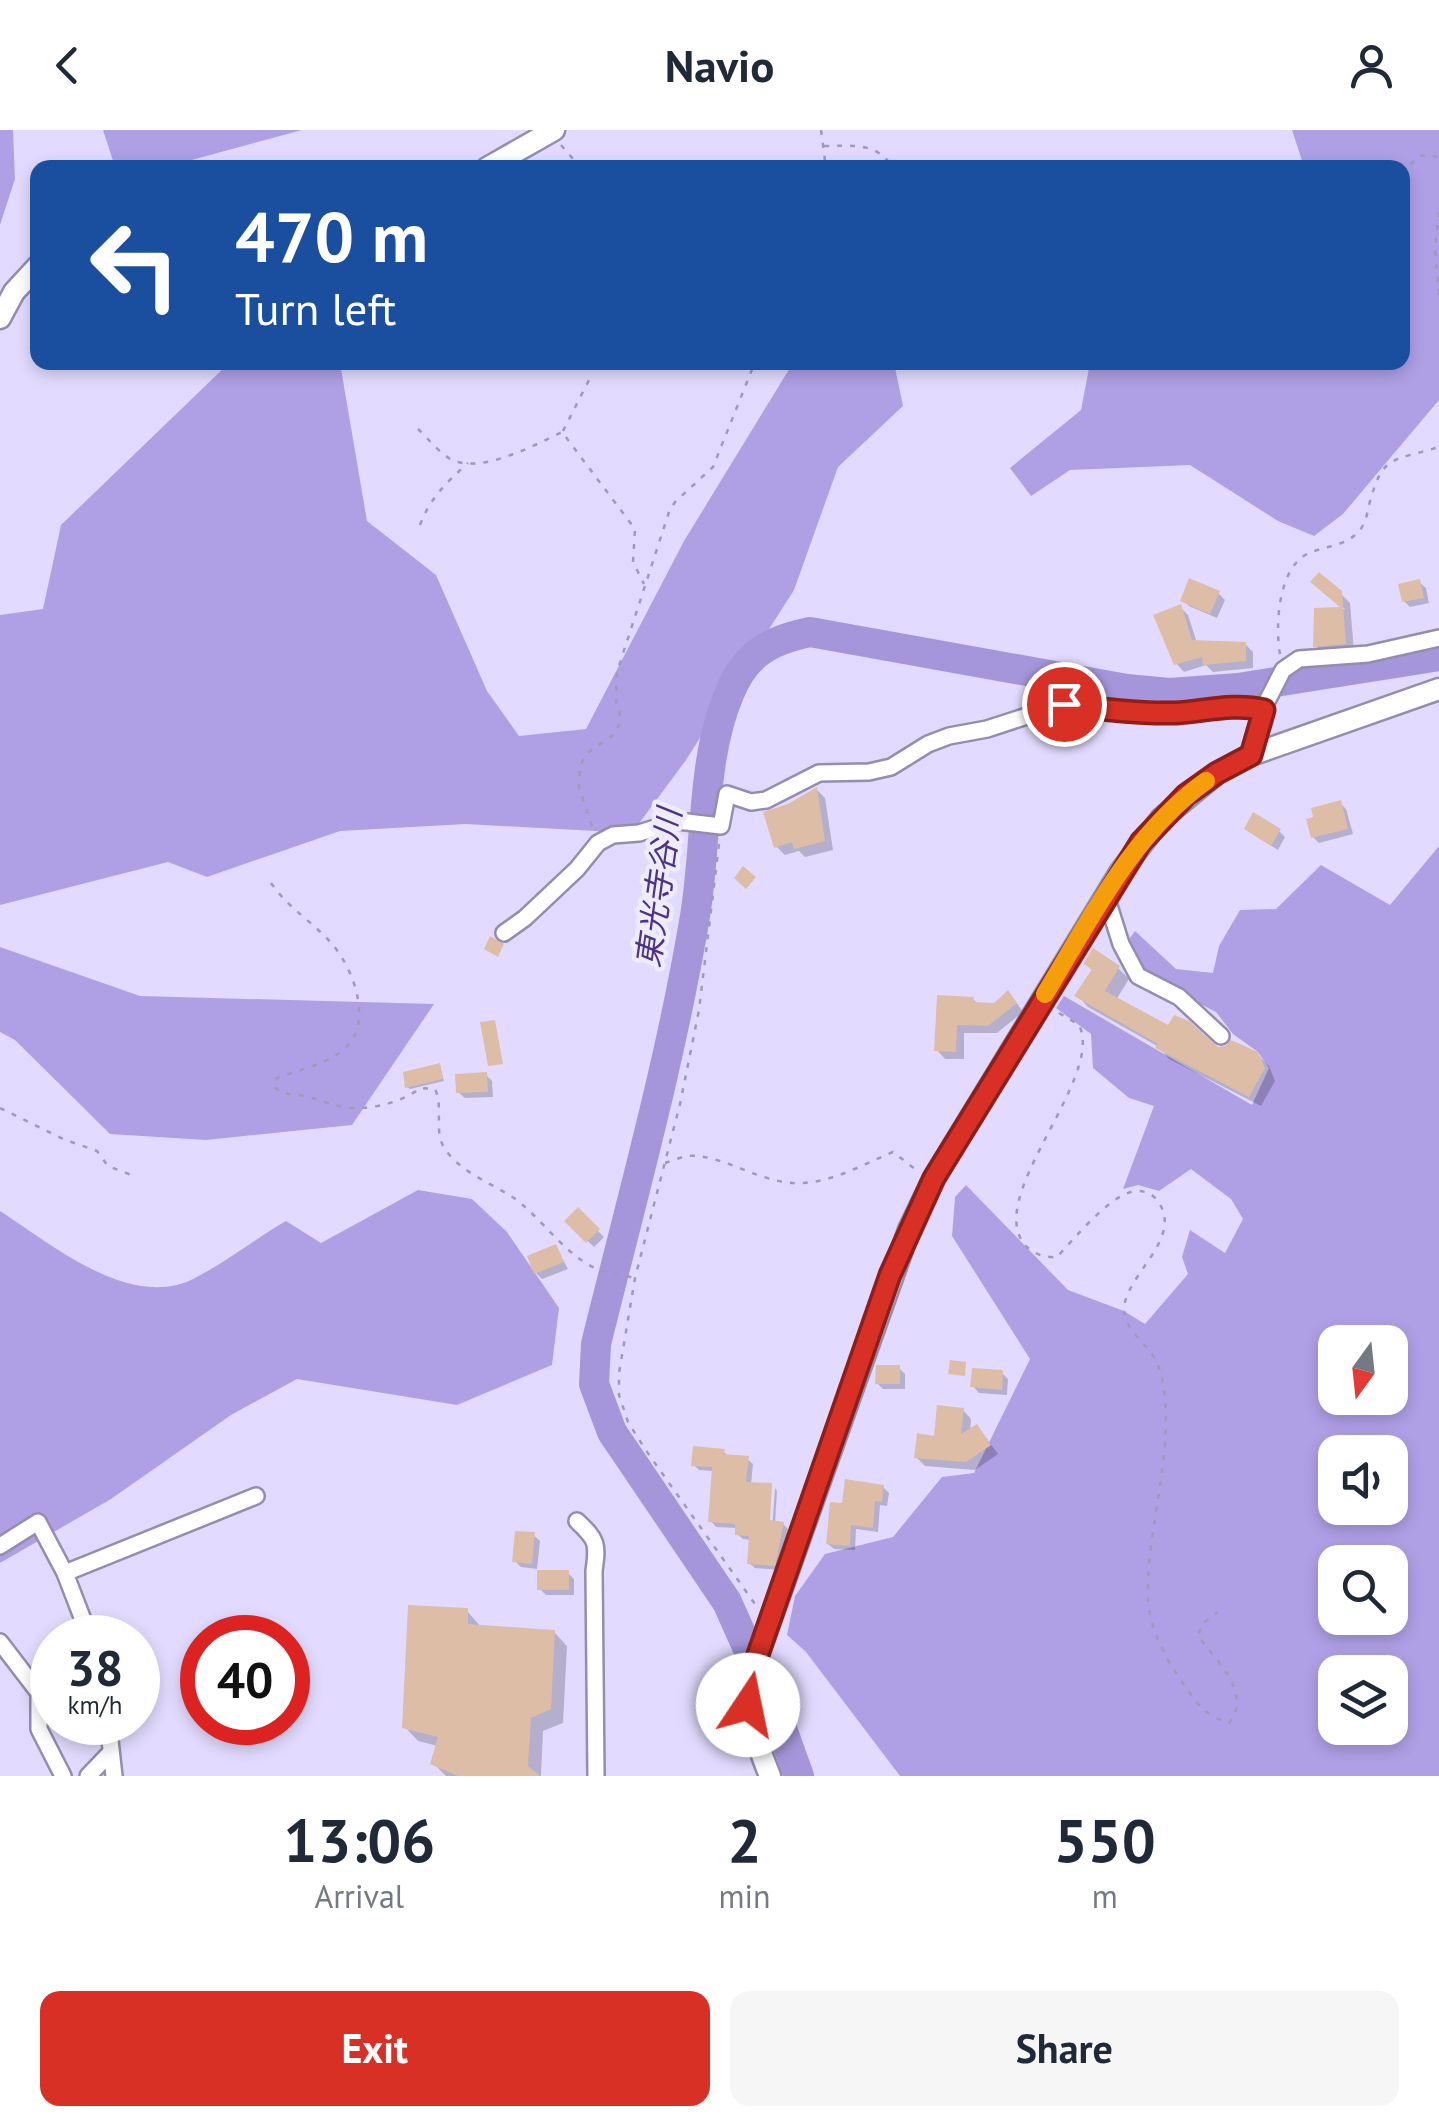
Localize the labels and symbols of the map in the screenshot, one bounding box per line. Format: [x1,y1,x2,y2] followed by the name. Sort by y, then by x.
[1022,662,1107,747] pin
[626,803,690,970] water label: 東光寺谷川
[1318,1325,1408,1415] north arrow
[180,1615,310,1745] speed limit sign: 40
[696,1653,800,1757] position arrow

